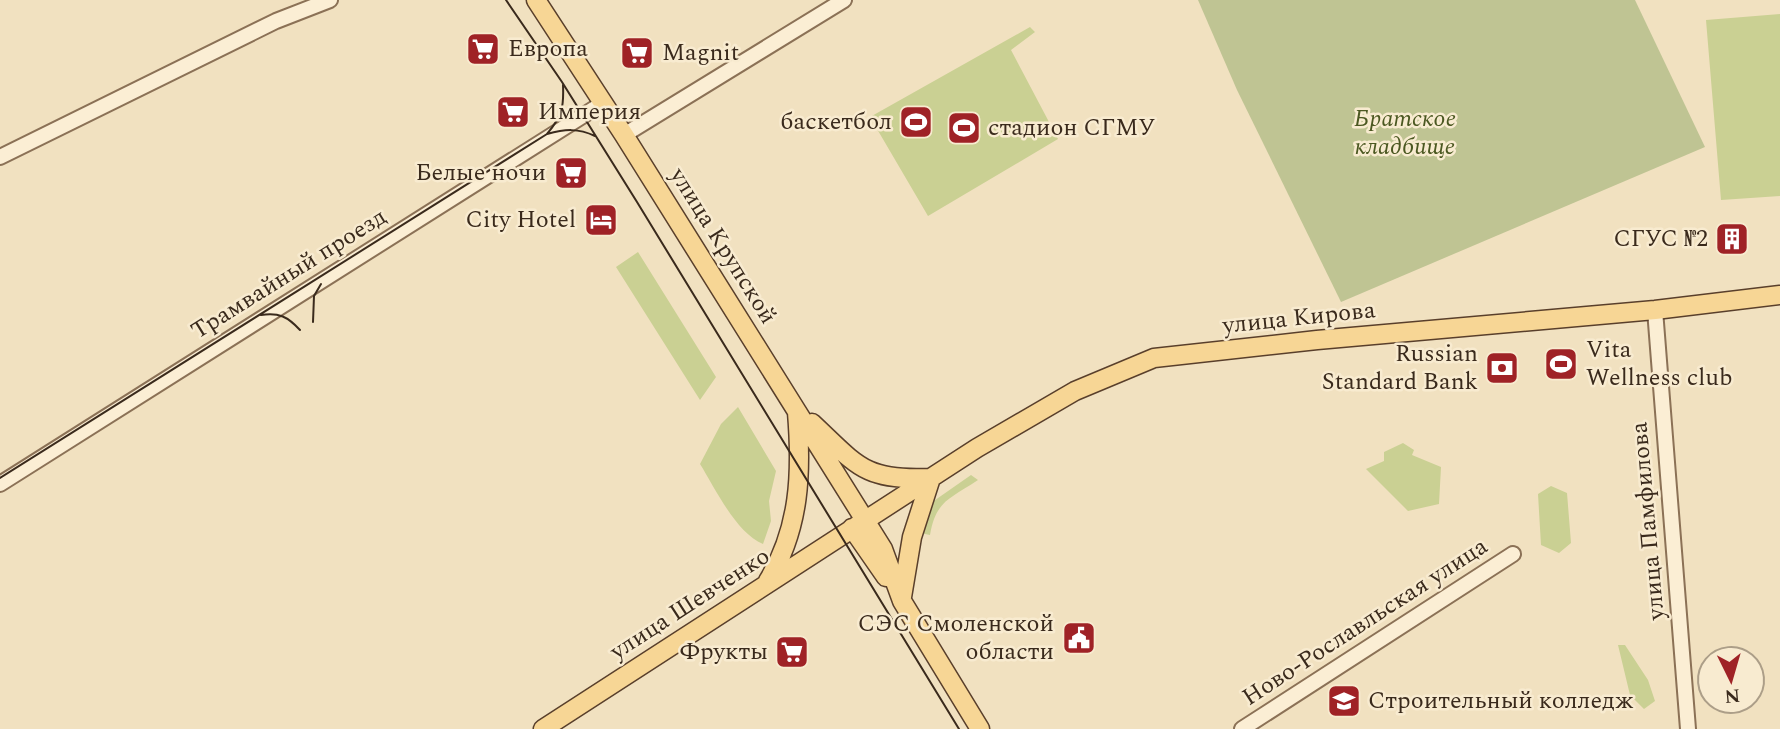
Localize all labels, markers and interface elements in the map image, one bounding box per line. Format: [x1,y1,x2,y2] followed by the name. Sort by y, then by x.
[464,30,502,68] supermarket icon: Европа
[508,31,588,67] place label: Европа
[618,34,656,72] supermarket icon: Magnit
[662,35,739,71] place label: Magnit
[494,93,532,131] supermarket icon: Империя
[538,94,641,130] place label: Империя
[1354,101,1456,165] park label: Братское кладбище
[897,103,935,141] sports icon: баскетбол
[780,104,892,140] place label: баскетбол
[945,109,983,147] sports icon: стадион СГМУ
[988,110,1155,146] place label: стадион СГМУ
[552,154,590,192] supermarket icon: Белые ночи
[416,155,546,191] place label: Белые ночи
[660,160,786,331] street label: улица Крупской
[184,199,394,349] street label: Трамвайный проезд
[582,201,620,239] hotel icon: City Hotel
[465,202,576,238] place label: City Hotel
[1713,220,1751,258] building icon: СГУС №2
[1613,221,1708,257] place label: СГУС №2
[1220,292,1377,344] street label: улица Кирова
[1586,332,1732,396] place label: Vita Wellness club
[1322,336,1478,400] place label: Russian Standard Bank
[1542,345,1580,383] sports icon: Vita Wellness club
[1483,349,1521,387] bank icon: Russian Standard Bank
[1621,420,1675,623] street label: улица Памфилова
[1235,529,1495,715] street label: Ново-Рославльская улица
[602,539,777,670] street label: улица Шевченко
[858,606,1054,670] place label: СЭС Смоленской области
[1060,619,1098,657] public building icon: СЭС Смоленской области
[773,633,811,671] supermarket icon: Фрукты
[680,634,768,670] place label: Фрукты
[1696,645,1766,715] north arrow
[1723,680,1741,711] text: N
[1325,682,1363,720] school or university icon: Строительный колледж
[1368,683,1634,719] place label: Строительный колледж

